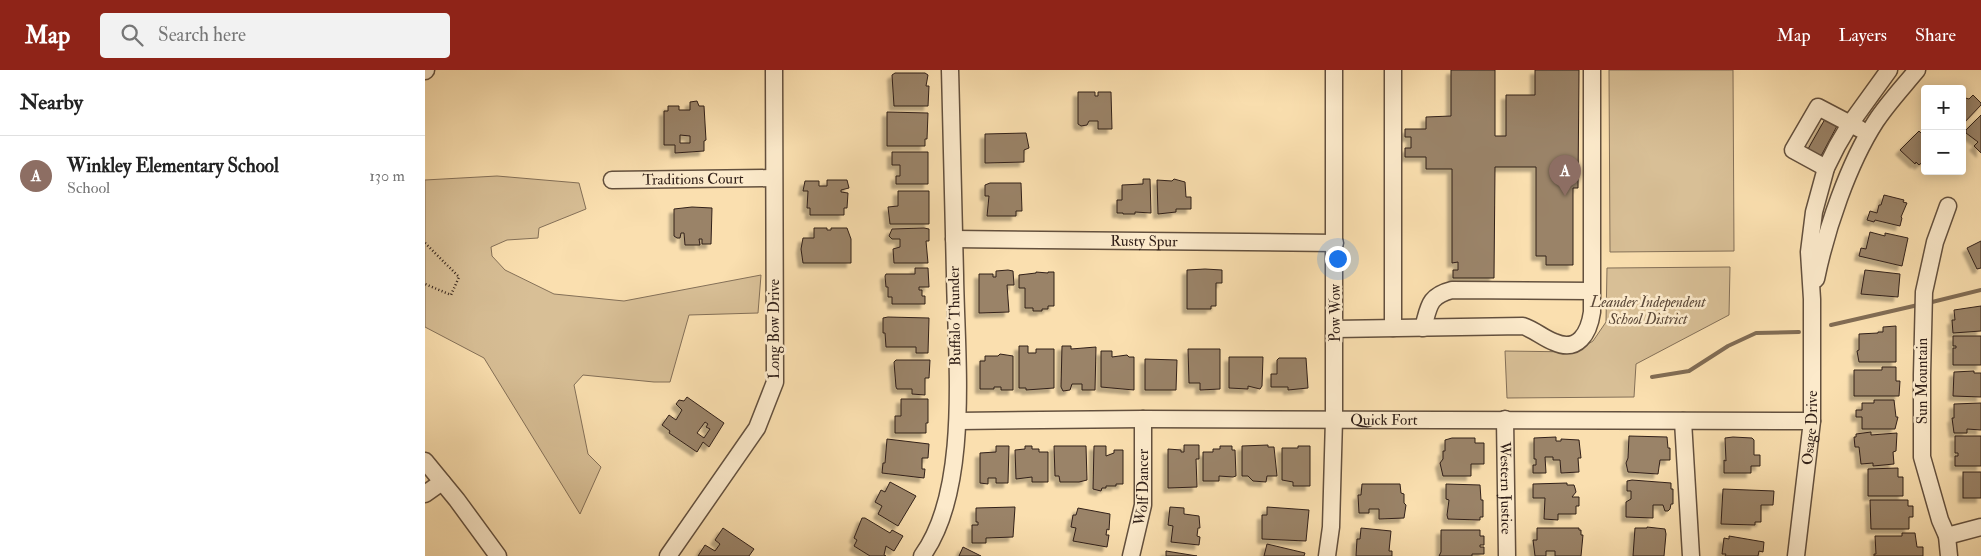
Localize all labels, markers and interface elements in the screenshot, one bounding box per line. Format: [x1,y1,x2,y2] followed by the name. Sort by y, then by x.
[100,13,450,58] search box
[25,20,70,51] text: Map
[118,21,146,49] icon: search
[158,23,246,47] text: Search here
[1777,24,1811,47] text: Map
[1839,24,1887,47] text: Layers
[1915,24,1956,47] text: Share
[1921,85,1966,175] map controls
[1921,85,1966,130] button: +
[20,89,83,116] text: Nearby
[1921,130,1966,175] button: −
[67,154,279,178] text: Winkley Elementary School
[1549,155,1581,196] pin: A
[31,166,41,186] text: A
[369,166,405,186] text: 130 m
[642,169,744,189] street label: Traditions Court
[67,178,110,198] text: School
[1110,231,1178,252] street label: Rusty Spur
[1325,246,1351,272] your location
[945,265,965,366] street label: Buffalo Thunder
[765,279,784,379] street label: Long Bow Drive
[1326,283,1345,342] street label: Pow Wow
[1589,293,1706,329] park label: Leander Independent School District
[1913,337,1932,424] street label: Sun Mountain
[1797,391,1822,466] street label: Osage Drive
[1350,410,1418,429] street label: Quick Fort
[1496,440,1516,535] street label: Western Justice
[1129,448,1153,528] street label: Wolf Dancer

